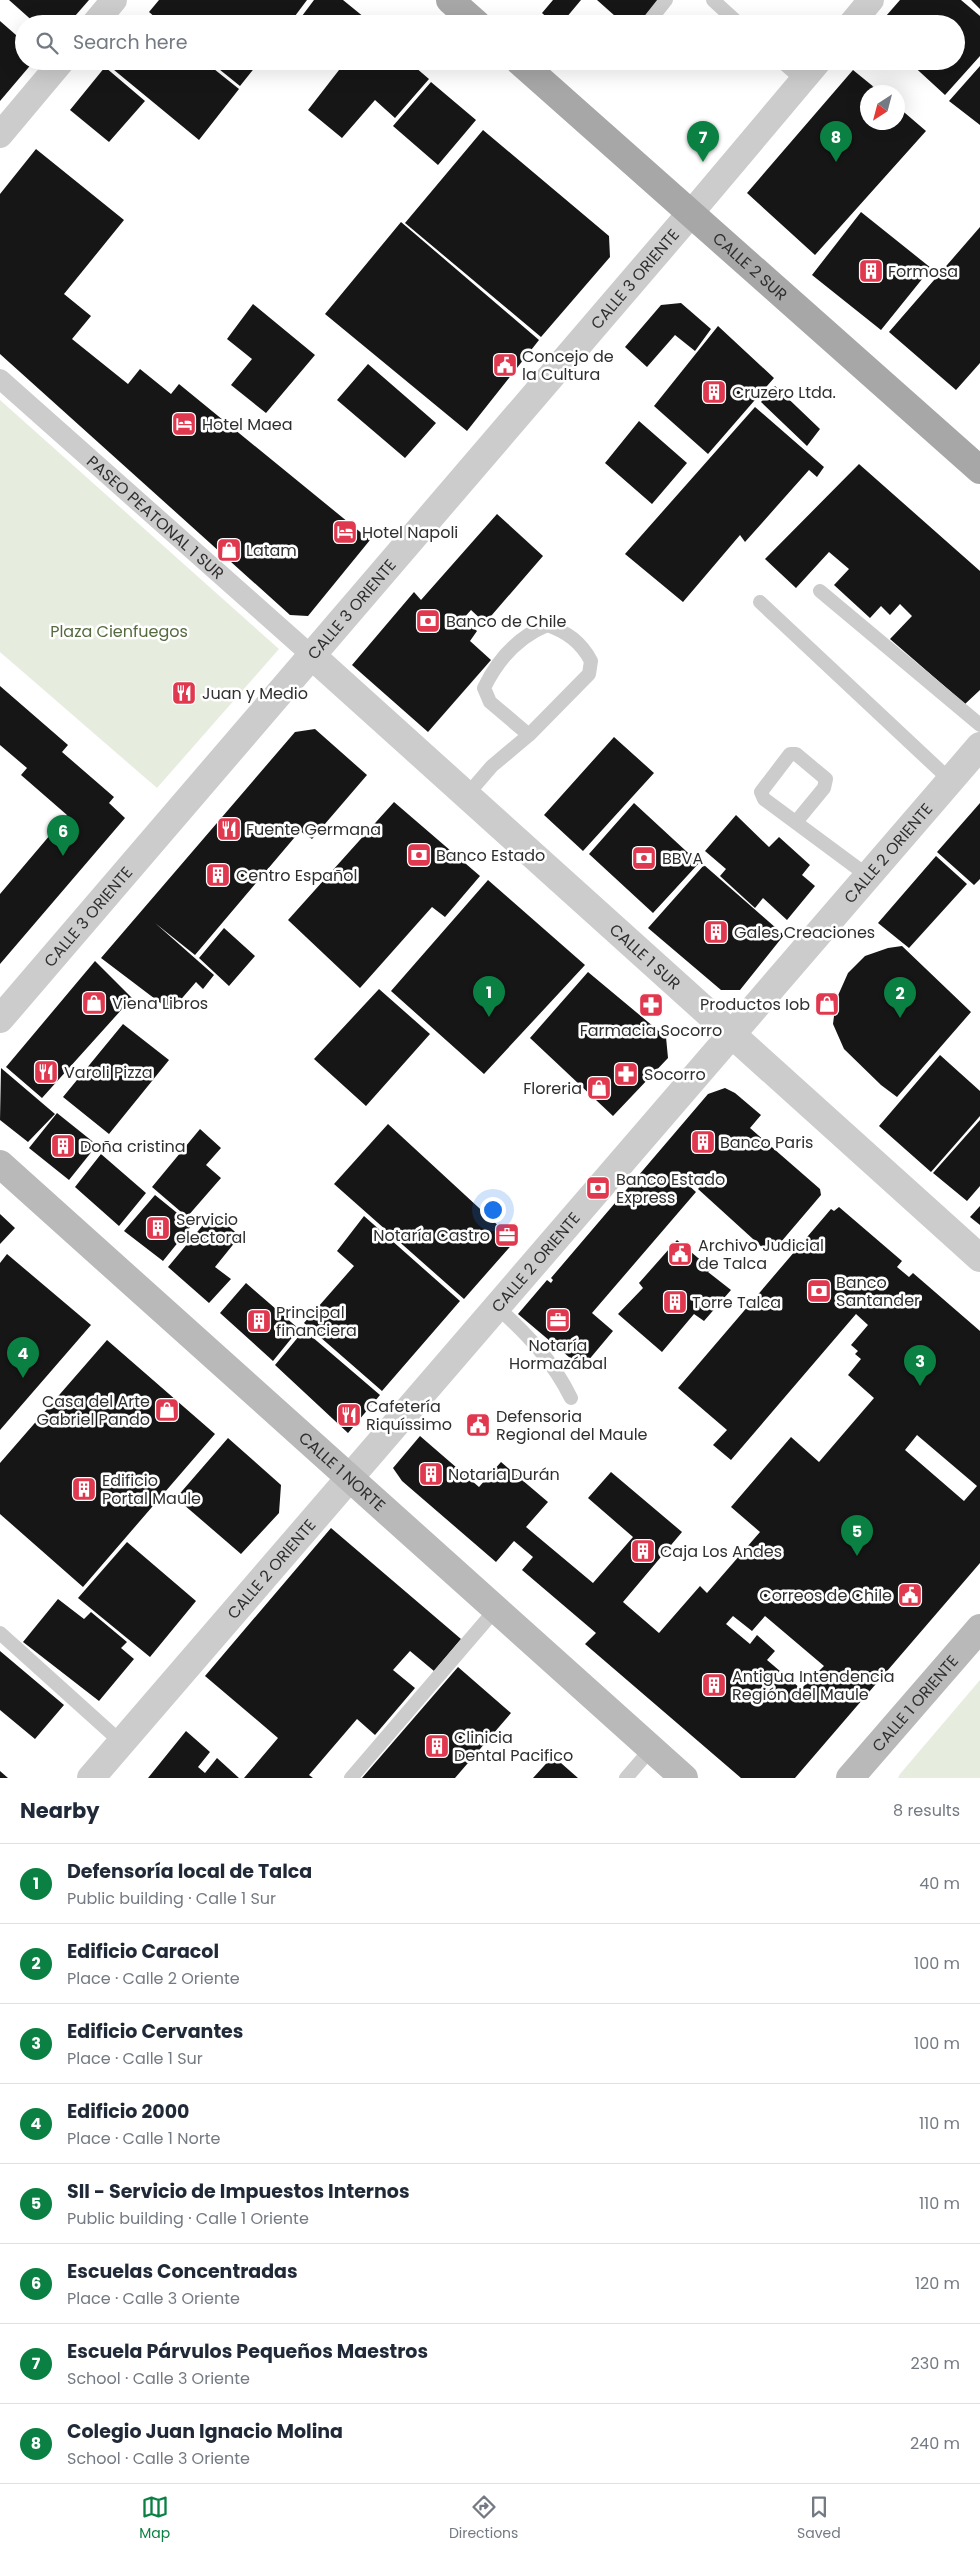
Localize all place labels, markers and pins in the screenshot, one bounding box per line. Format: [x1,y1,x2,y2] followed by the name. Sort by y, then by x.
[687,121,719,162] pin: 7
[820,121,852,162] pin: 8
[858,258,884,284] building icon: Formosa
[888,260,958,283] place label: Formosa
[522,345,614,386] place label: Concejo de la Cultura
[492,352,518,378] public building icon: Concejo de la Cultura
[701,379,727,405] building icon: Cruzero Ltda.
[732,381,836,404] place label: Cruzero Ltda.
[171,411,197,437] hotel icon: Hotel Maea
[202,413,293,436] place label: Hotel Maea
[332,519,358,545] hotel icon: Hotel Napoli
[362,521,458,544] place label: Hotel Napoli
[216,537,242,563] shop icon: Latam
[246,539,297,562] place label: Latam
[415,608,441,634] bank icon: Banco de Chile
[446,610,567,633] place label: Banco de Chile
[171,680,197,706] restaurant icon: Juan y Medio
[202,682,308,705] place label: Juan y Medio
[47,815,79,856] pin: 6
[216,816,242,842] restaurant icon: Fuente Germana
[246,818,381,841] place label: Fuente Germana
[406,842,432,868] bank icon: Banco Estado
[436,844,545,867] place label: Banco Estado
[631,845,657,871] bank icon: BBVA
[662,847,703,870] place label: BBVA
[205,862,231,888] building icon: Centro Español
[236,864,357,887] place label: Centro Español
[703,919,729,945] building icon: Gales Creaciones
[734,921,875,944] place label: Gales Creaciones
[473,976,505,1017] pin: 1
[884,977,916,1018] pin: 2
[81,990,107,1016] shop icon: Viena Libros
[814,991,840,1017] shop icon: Productos Iob
[112,992,208,1015] place label: Viena Libros
[638,992,664,1018] pharmacy icon: Farmacia Socorro
[700,993,810,1016] place label: Productos Iob
[580,1019,722,1042] place label: Farmacia Socorro
[33,1059,59,1085] restaurant icon: Varoli Pizza
[64,1061,153,1084] place label: Varoli Pizza
[613,1061,639,1087] pharmacy icon: Socorro
[644,1063,706,1086] place label: Socorro
[586,1075,612,1101] shop icon: Floreria
[523,1077,582,1100] place label: Floreria
[690,1129,716,1155] building icon: Banco Paris
[720,1131,813,1154] place label: Banco Paris
[50,1133,76,1159] building icon: Doña cristina
[80,1135,186,1158] place label: Doña cristina
[616,1168,725,1209] place label: Banco Estado Express
[585,1175,611,1201] bank icon: Banco Estado Express
[176,1208,246,1249] place label: Servicio electoral
[145,1215,171,1241] building icon: Servicio electoral
[494,1222,520,1248] office icon: Notaría Castro
[373,1224,490,1247] place label: Notaría Castro
[698,1234,824,1275] place label: Archivo Judicial de Talca
[667,1241,693,1267] public building icon: Archivo Judicial de Talca
[836,1271,920,1312] place label: Banco Santander
[806,1278,832,1304] bank icon: Banco Santander
[662,1289,688,1315] building icon: Torre Talca
[692,1291,781,1314] place label: Torre Talca
[276,1301,357,1342] place label: Principal financiera
[545,1307,571,1333] office icon: Notaría Hormazábal
[246,1308,272,1334] building icon: Principal financiera
[509,1334,607,1375] place label: Notaría Hormazábal
[7,1337,39,1378] pin: 4
[904,1345,936,1386] pin: 3
[37,1390,150,1431] place label: Casa del Arte Gabriel Pando
[366,1395,452,1436] place label: Cafetería Riquíssimo
[154,1397,180,1423] shop icon: Casa del Arte Gabriel Pando
[336,1402,362,1428] restaurant icon: Cafetería Riquíssimo
[496,1405,648,1446] place label: Defensoria Regional del Maule
[465,1412,491,1438] public building icon: Defensoria Regional del Maule
[418,1461,444,1487] building icon: Notaria Durán
[448,1463,560,1486] place label: Notaria Durán
[102,1469,201,1510] place label: Edificio Portal Maule
[71,1476,97,1502] building icon: Edificio Portal Maule
[841,1515,873,1556] pin: 5
[630,1538,656,1564] building icon: Caja Los Andes
[660,1540,782,1563] place label: Caja Los Andes
[897,1582,923,1608] public building icon: Correos de Chile
[759,1584,892,1607] place label: Correos de Chile
[732,1665,895,1706] place label: Antigua Intendencia Región del Maule
[701,1672,727,1698] building icon: Antigua Intendencia Región del Maule
[454,1726,573,1767] place label: Clinicia Dental Pacifico
[424,1733,450,1759] building icon: Clinicia Dental Pacifico

